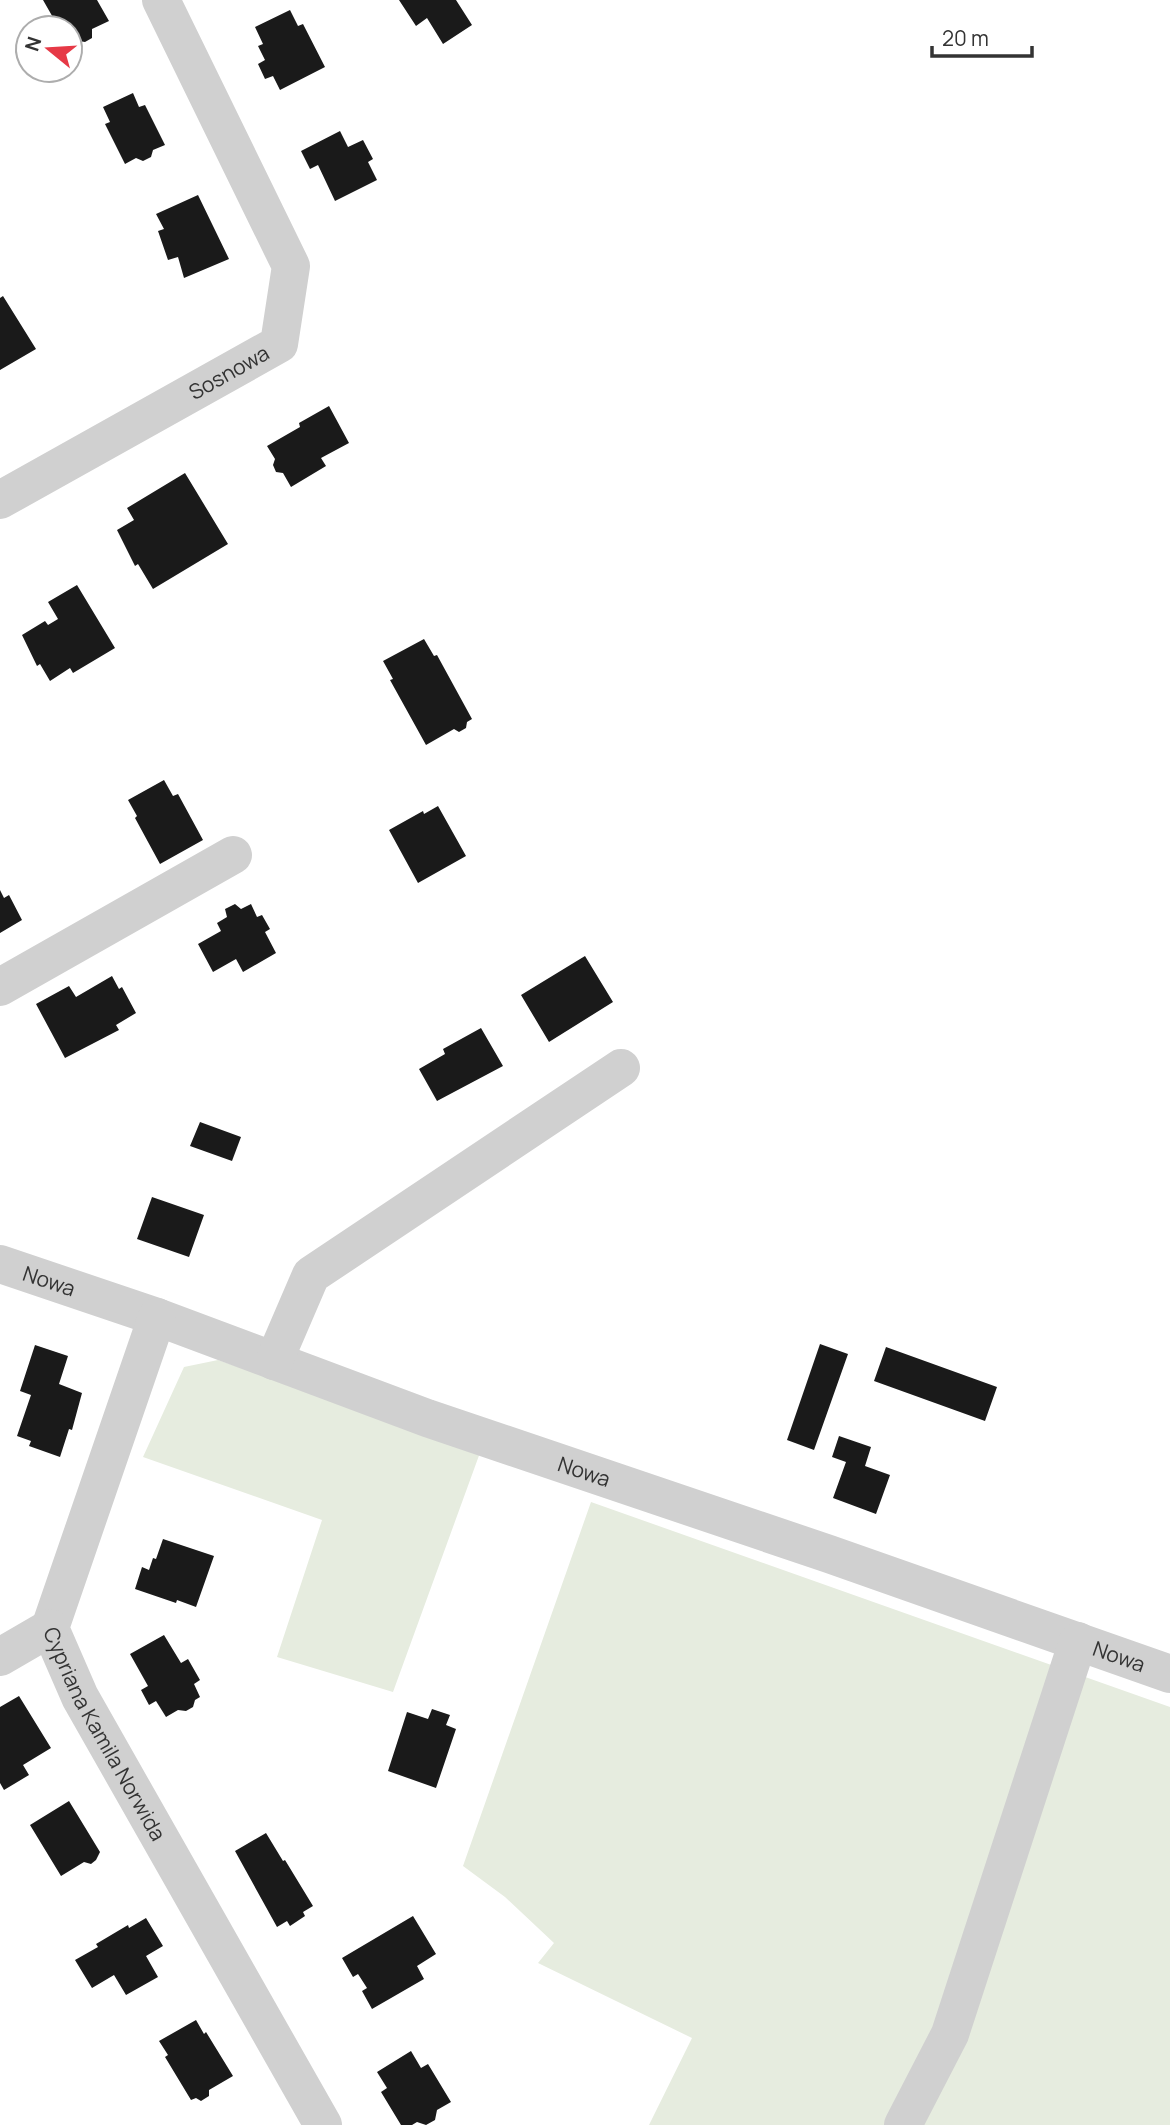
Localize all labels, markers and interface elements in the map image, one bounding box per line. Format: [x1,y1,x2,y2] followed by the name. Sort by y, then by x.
[14,14,84,84] north arrow
[932,14,1032,58] scale bar
[942,24,989,52] text: 20 m
[18,33,47,54] text: N
[183,338,274,406] street label: Sosnowa
[19,1259,79,1302] street label: Nowa
[554,1449,614,1493] street label: Nowa
[37,1622,173,1846] street label: Cypriana Kamila Norwida
[1089,1634,1149,1678] street label: Nowa

